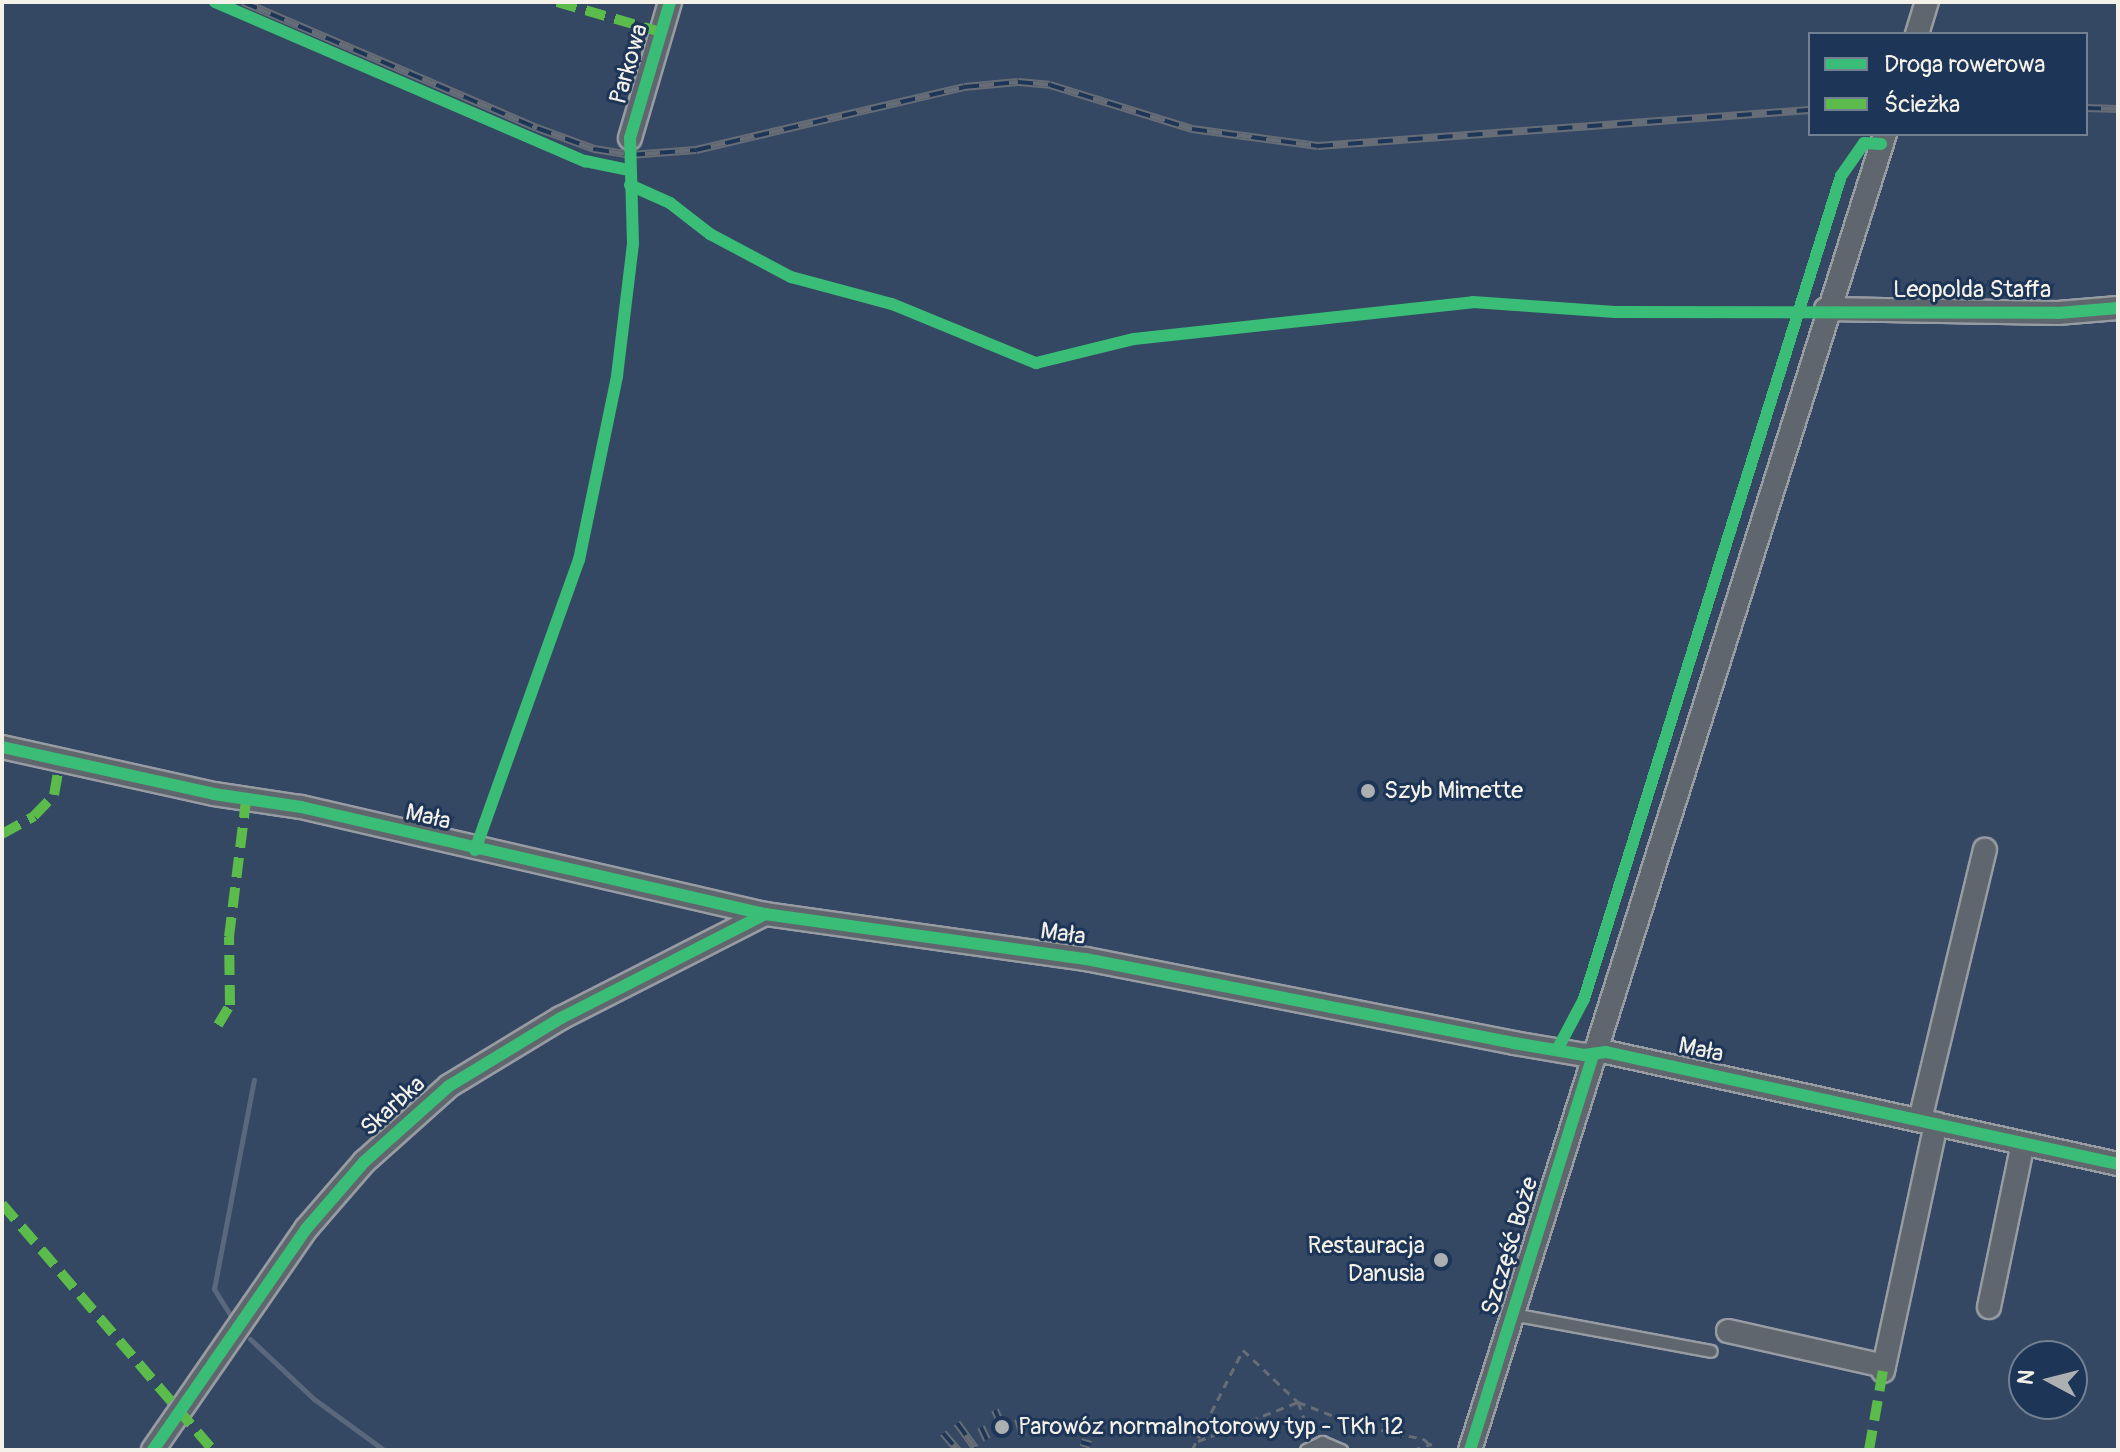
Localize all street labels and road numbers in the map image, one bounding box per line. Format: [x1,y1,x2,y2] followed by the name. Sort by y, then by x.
[604,21,654,107] street label: Parkowa
[1893,276,2051,304] street label: Leopolda Staffa
[403,798,453,836] street label: Mała
[1038,917,1088,951] street label: Mała
[1676,1031,1726,1069] street label: Mała
[355,1070,431,1142] street label: Skarbka
[1475,1173,1545,1319] street label: Szczęść Boże

